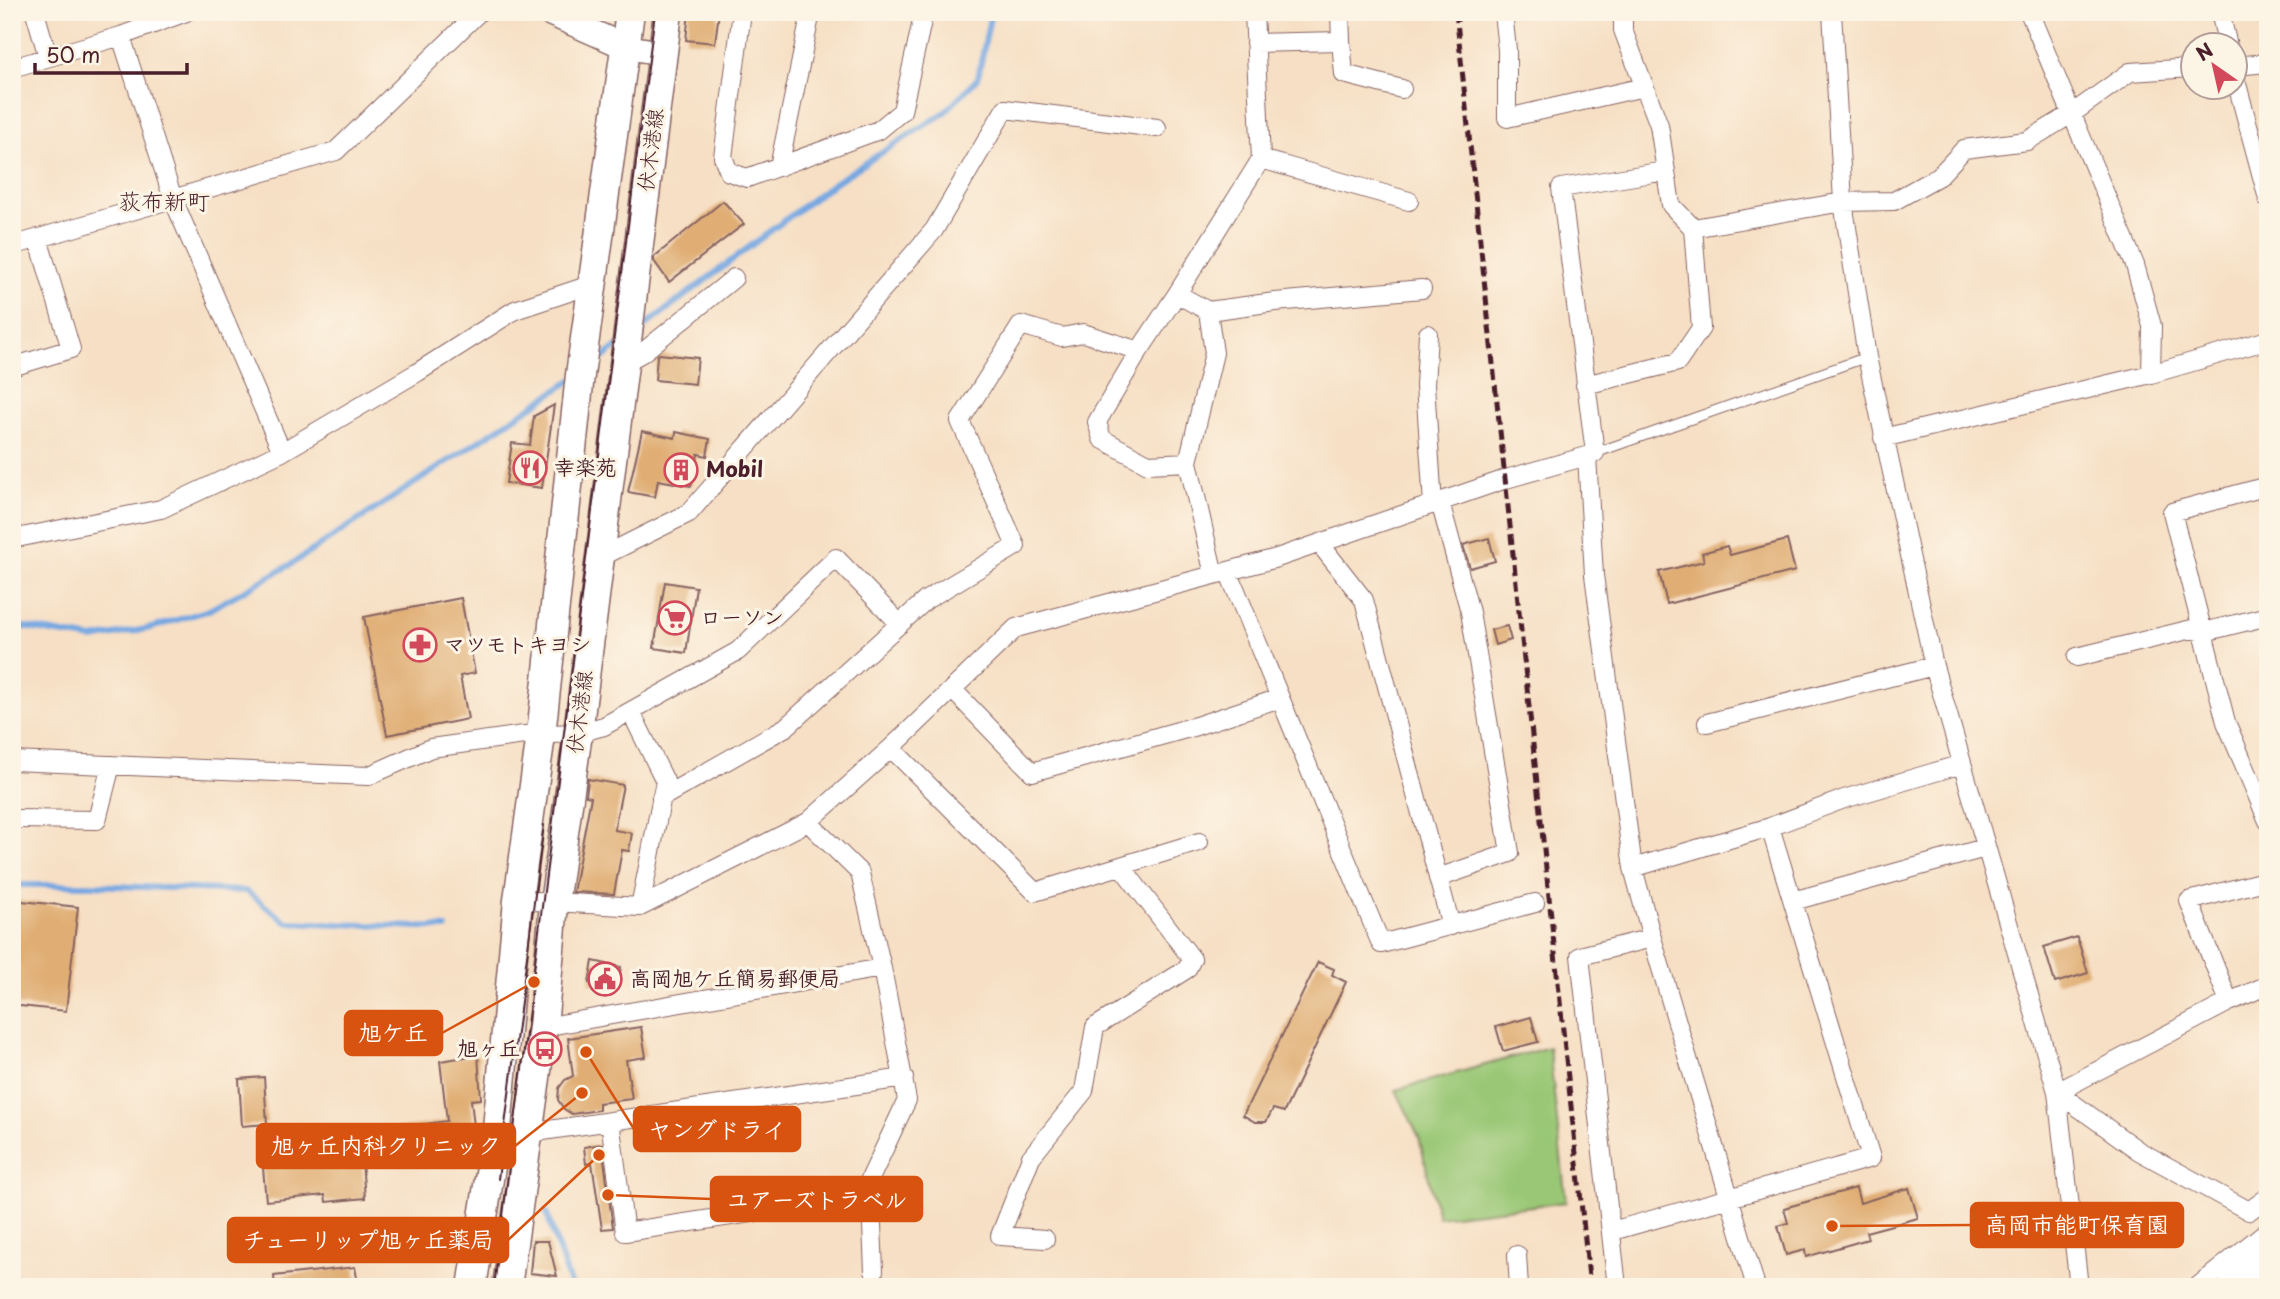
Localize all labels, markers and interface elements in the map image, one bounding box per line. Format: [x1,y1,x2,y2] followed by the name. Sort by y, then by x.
[35,32,187,76] scale bar
[2178,32,2248,102] north arrow
[2190,35,2218,67] text: N
[46,38,100,70] text: 50 m
[628,106,670,193] street label: 伏木港線
[118,183,210,218] district label: 荻布新町
[511,449,549,487] restaurant icon: 幸楽苑
[554,450,617,482] place label: 幸楽苑
[662,451,700,489] building icon: Mobil
[706,452,763,484] place label: Mobil
[656,599,694,637] supermarket icon: ローソン
[700,600,784,632] place label: ローソン
[401,626,439,664] pharmacy icon: マツモトキヨシ
[444,627,591,659] place label: マツモトキヨシ
[557,668,599,755] street label: 伏木港線
[586,960,624,998] public building icon: 高岡旭ケ丘簡易郵便局
[630,961,840,993] place label: 高岡旭ケ丘簡易郵便局
[345,1011,442,1055] callout: 旭ケ丘
[359,1014,428,1049] text: 旭ケ丘
[526,1030,564,1068] bus stop icon: 旭ヶ丘
[457,1031,520,1063] place label: 旭ヶ丘
[634,1107,800,1151] callout: ヤングドライ
[648,1111,786,1146] text: ヤングドライ
[257,1124,515,1168] callout: 旭ヶ丘内科クリニック
[271,1127,501,1162] text: 旭ヶ丘内科クリニック
[711,1177,922,1221] callout: ユアーズトラベル
[726,1181,908,1216] text: ユアーズトラベル
[1971,1203,2183,1247] callout: 高岡市能町保育園
[1985,1206,2169,1241] text: 高岡市能町保育園
[228,1218,508,1262] callout: チューリップ旭ヶ丘薬局
[242,1221,494,1256] text: チューリップ旭ヶ丘薬局

